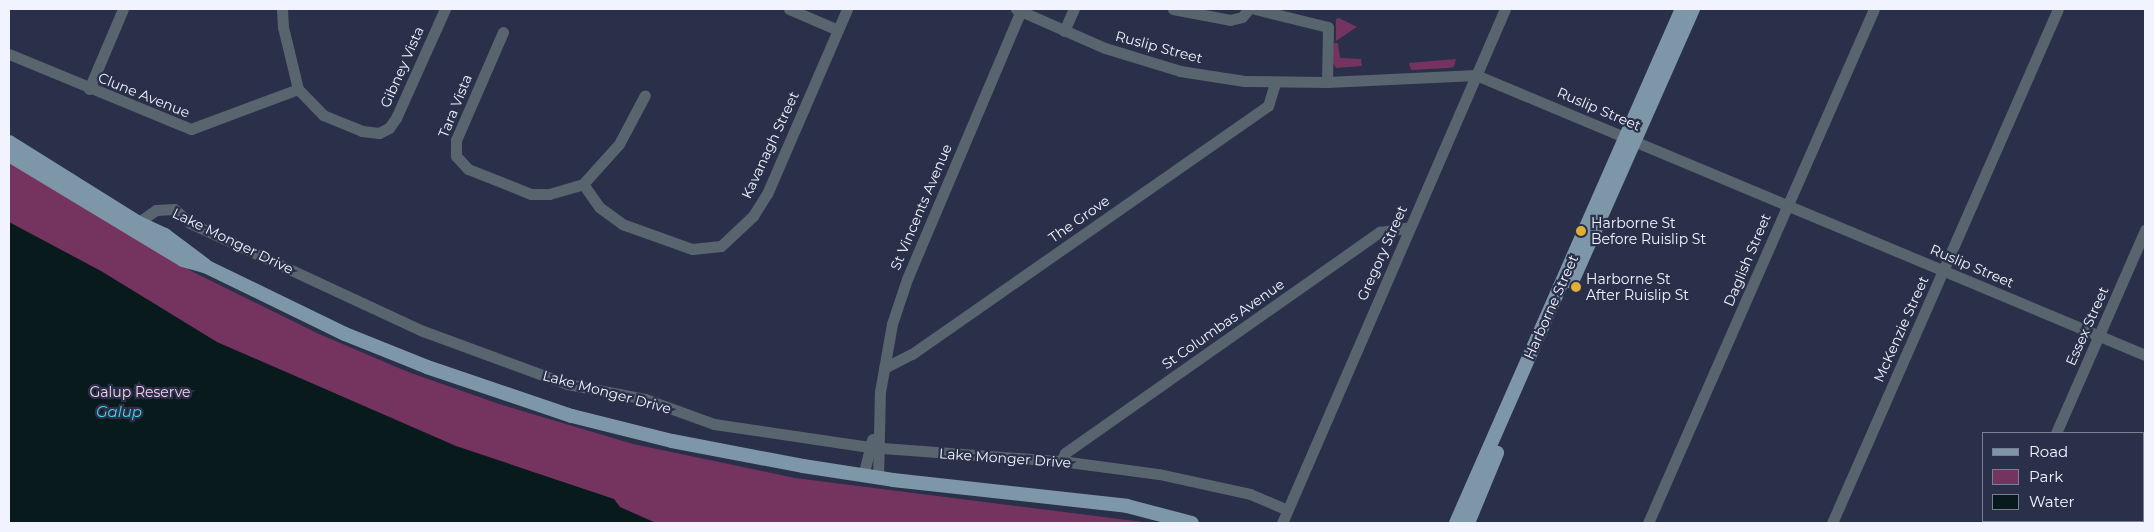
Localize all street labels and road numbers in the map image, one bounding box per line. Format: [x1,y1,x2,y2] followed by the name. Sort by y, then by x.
[377,24,427,110] street label: Gibney Vista
[1114,27,1204,67] street label: Ruslip Street
[96,69,192,121] street label: Clune Avenue
[435,72,475,140] street label: Tara Vista
[1555,84,1643,134] street label: Ruslip Street
[738,89,802,201] street label: Kavanagh Street
[887,141,955,273] street label: St Vincents Avenue
[1045,192,1113,246] street label: The Grove
[1354,203,1410,303] street label: Gregory Street
[170,204,296,278] street label: Lake Monger Drive
[1720,211,1774,309] street label: Daglish Street
[1928,241,2016,291] street label: Ruslip Street
[1520,252,1582,362] street label: Harborne Street
[1870,273,1932,385] street label: McKenzie Street
[1159,275,1287,373] street label: St Columbas Avenue
[2062,284,2112,368] street label: Essex Street
[541,367,673,417] street label: Lake Monger Drive
[938,445,1072,471] street label: Lake Monger Drive

